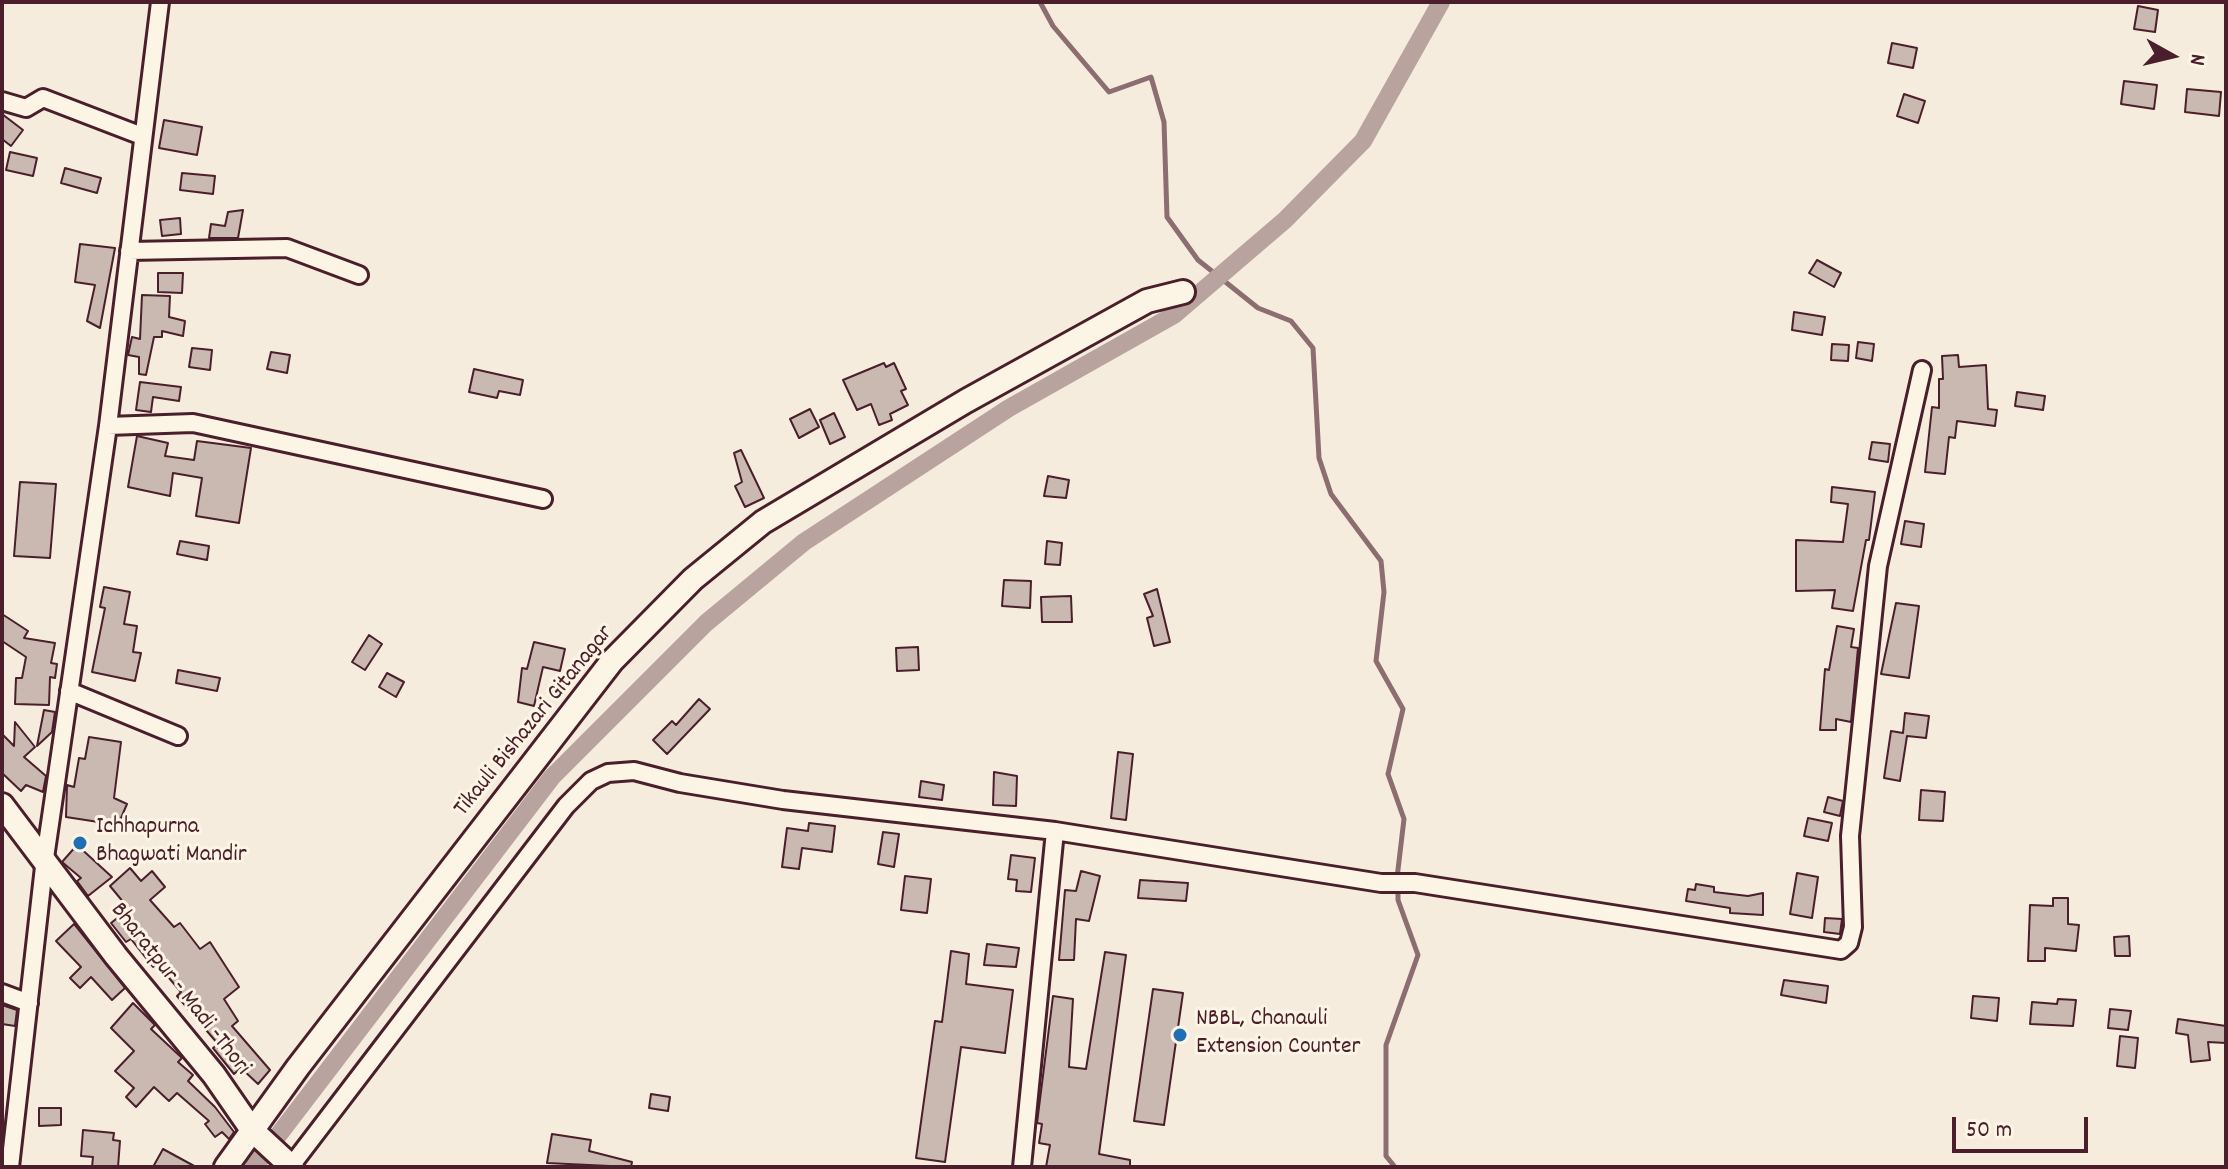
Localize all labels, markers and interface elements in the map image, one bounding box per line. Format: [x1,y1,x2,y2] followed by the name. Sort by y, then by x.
[2132,16,2212,96] north arrow
[2180,52,2212,67] text: N
[449,620,621,824] street label: Tikauli Bishazari Gitanagar
[96,815,247,871] place label: Ichhapurna Bhagwati Mandir
[71,834,89,852] marker: Ichhapurna Bhagwati Mandir
[103,898,255,1082] street label: Bharatpur - Madi -Thori
[1196,1007,1360,1063] place label: NBBL, Chanauli Extension Counter
[1171,1026,1189,1044] marker: NBBL, Chanauli Extension Counter
[1956,1101,2092,1151] scale bar
[1966,1114,2012,1148] text: 50 m

